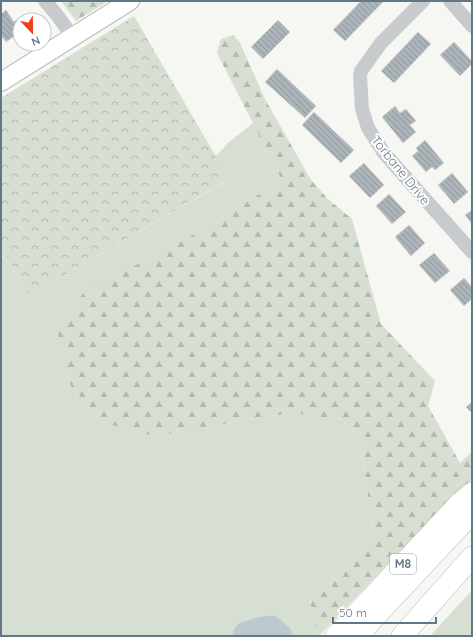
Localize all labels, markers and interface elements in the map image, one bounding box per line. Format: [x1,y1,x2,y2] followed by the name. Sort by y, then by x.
[12,12,52,52] north arrow
[29,33,42,49] text: N
[368,132,434,208] street label: Torbane Drive
[390,554,416,574] road number: M8
[333,599,436,625] scale bar
[339,605,367,620] text: 50 m

